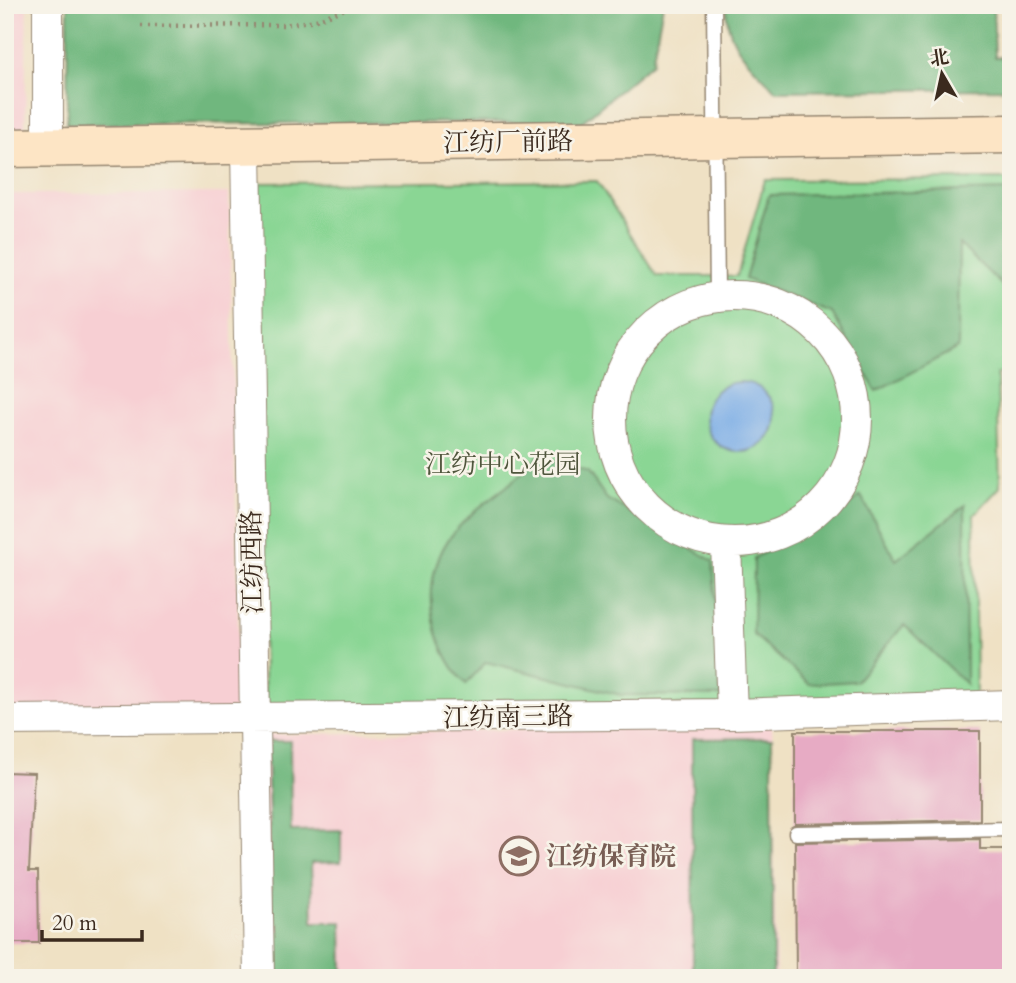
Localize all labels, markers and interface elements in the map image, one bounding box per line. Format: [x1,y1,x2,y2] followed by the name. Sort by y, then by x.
[908,38,978,108] north arrow
[928,44,951,73] text: 北
[443,123,573,161] street label: 江纺厂前路
[425,447,581,482] park label: 江纺中心花园
[234,510,270,614] street label: 江纺西路
[443,698,573,736] street label: 江纺南三路
[498,835,540,877] school or university icon: 江纺保育院
[546,839,676,874] place label: 江纺保育院
[42,899,142,943] scale bar
[52,909,97,938] text: 20 m

